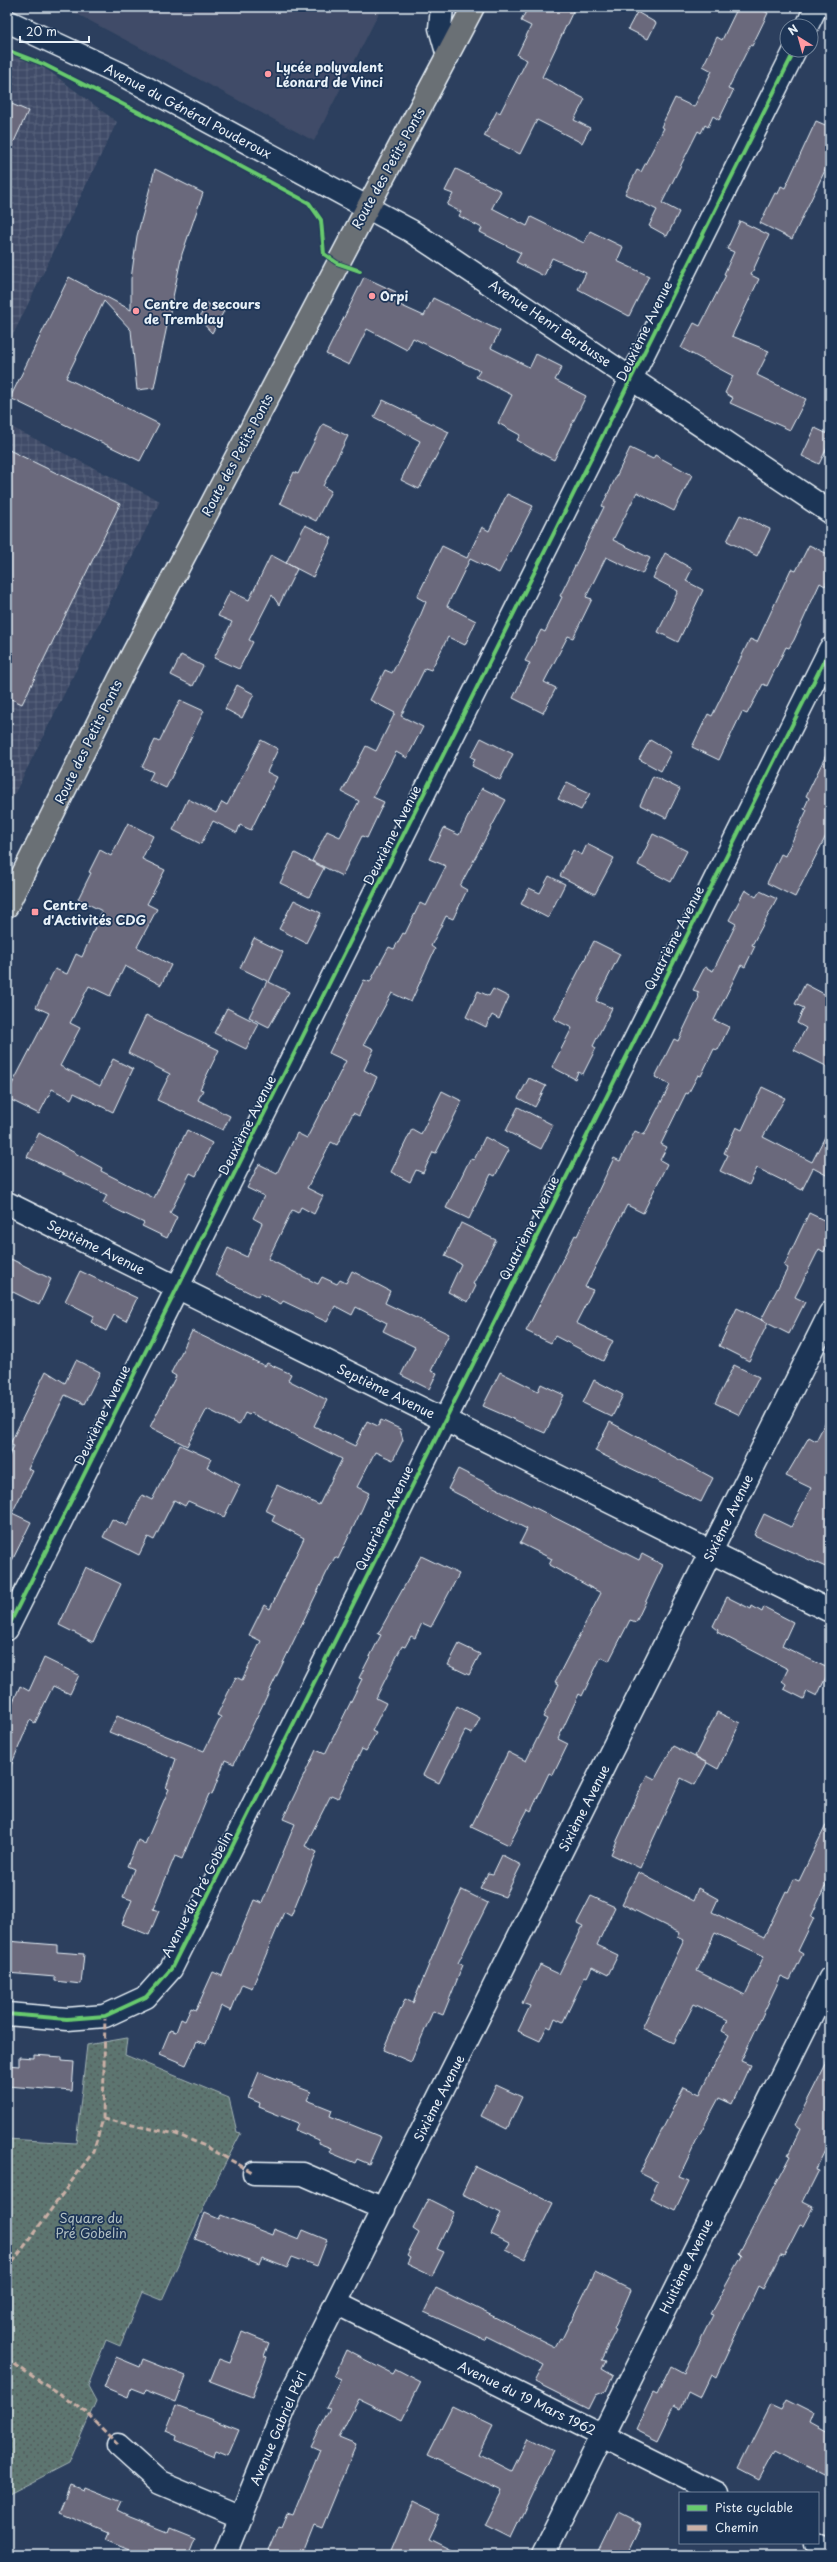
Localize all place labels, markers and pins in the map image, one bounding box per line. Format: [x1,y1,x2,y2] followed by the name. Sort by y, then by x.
[276,57,383,91] place label: Lycée polyvalent Léonard de Vinci
[263,69,273,79] marker: Lycée polyvalent Léonard de Vinci
[380,286,409,305] place label: Orpi
[367,291,377,301] marker: Orpi
[144,294,261,328] place label: Centre de secours de Tremblay
[131,306,141,316] marker: Centre de secours de Tremblay
[43,895,146,929] place label: Centre d'Activités CDG
[30,907,40,917] marker: Centre d'Activités CDG

